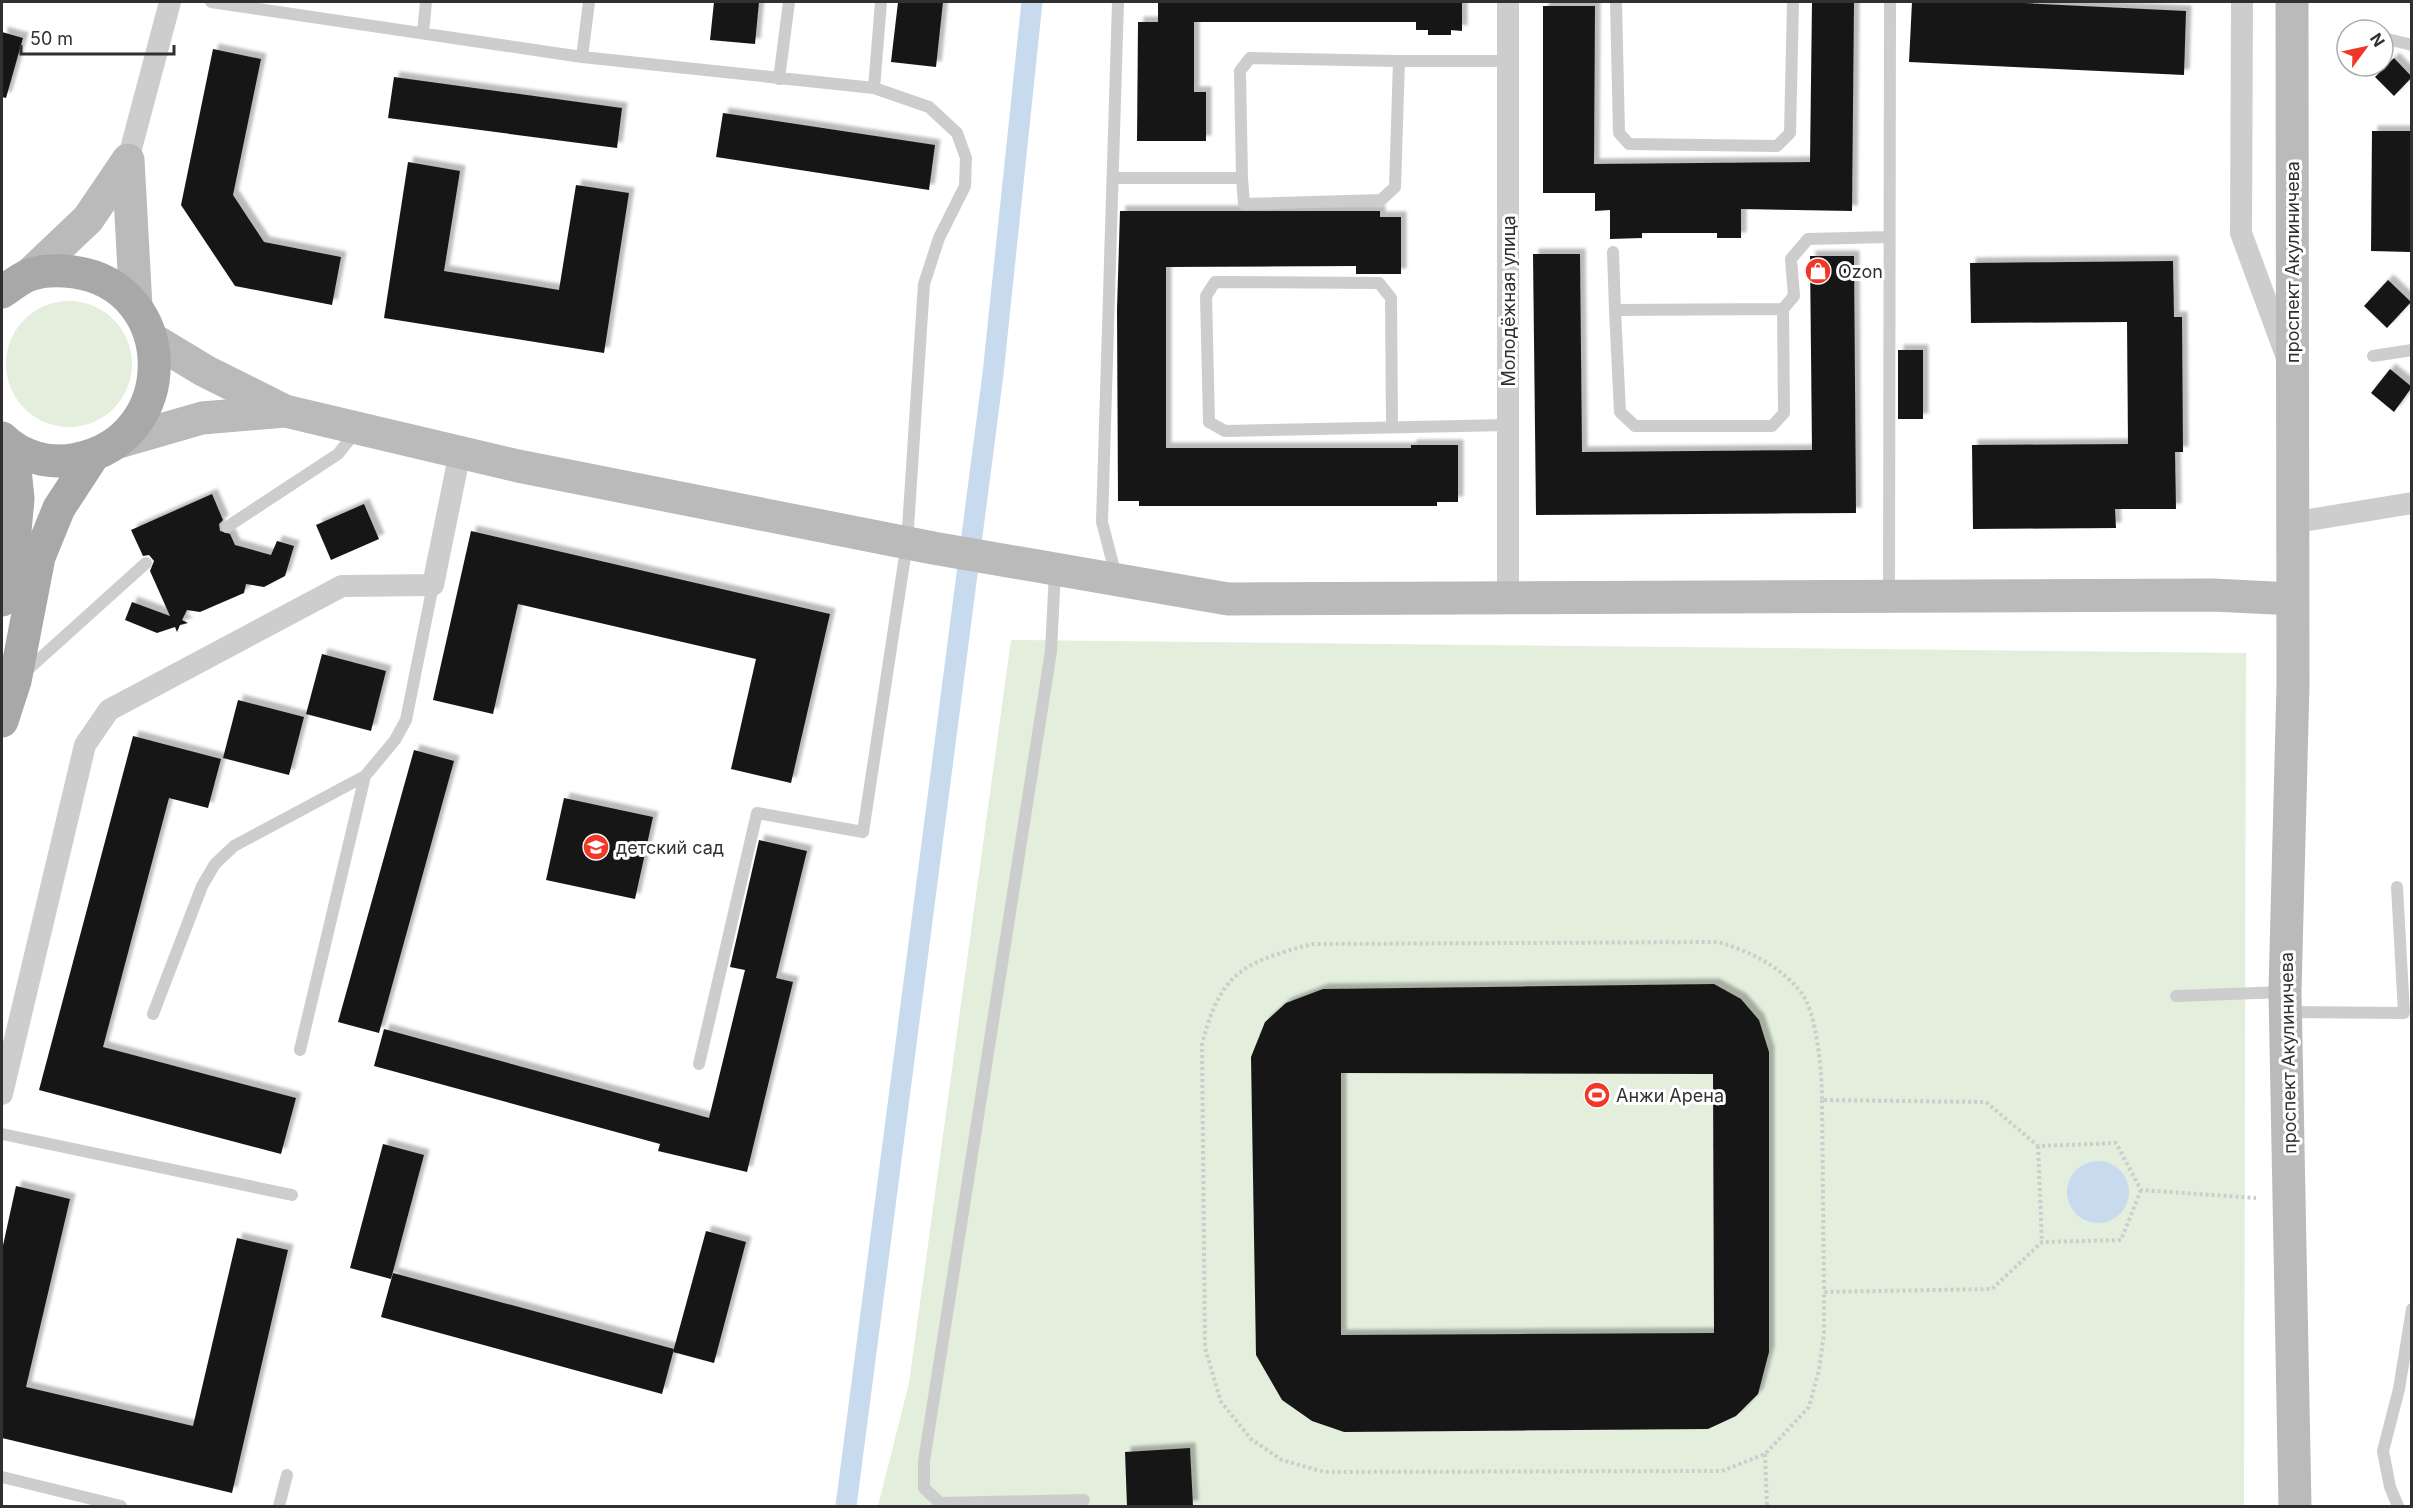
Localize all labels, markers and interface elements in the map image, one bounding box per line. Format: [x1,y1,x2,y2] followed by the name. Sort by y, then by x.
[21,18,174,56] scale bar
[2335,18,2395,78] north arrow
[30,28,73,49] text: 50 m
[2366,29,2389,50] text: N
[2282,161,2303,363] street label: проспект Акулиничева
[1498,215,1519,387] street label: Молодёжная улица
[1803,256,1833,286] shop icon: Ozon
[1838,261,1883,282] place label: Ozon
[581,832,611,862] school or university icon: детский сад
[616,837,724,858] place label: детский сад
[2276,952,2300,1154] street label: проспект Акулиничева
[1582,1080,1612,1110] sports icon: Анжи Арена
[1616,1085,1724,1106] place label: Анжи Арена

